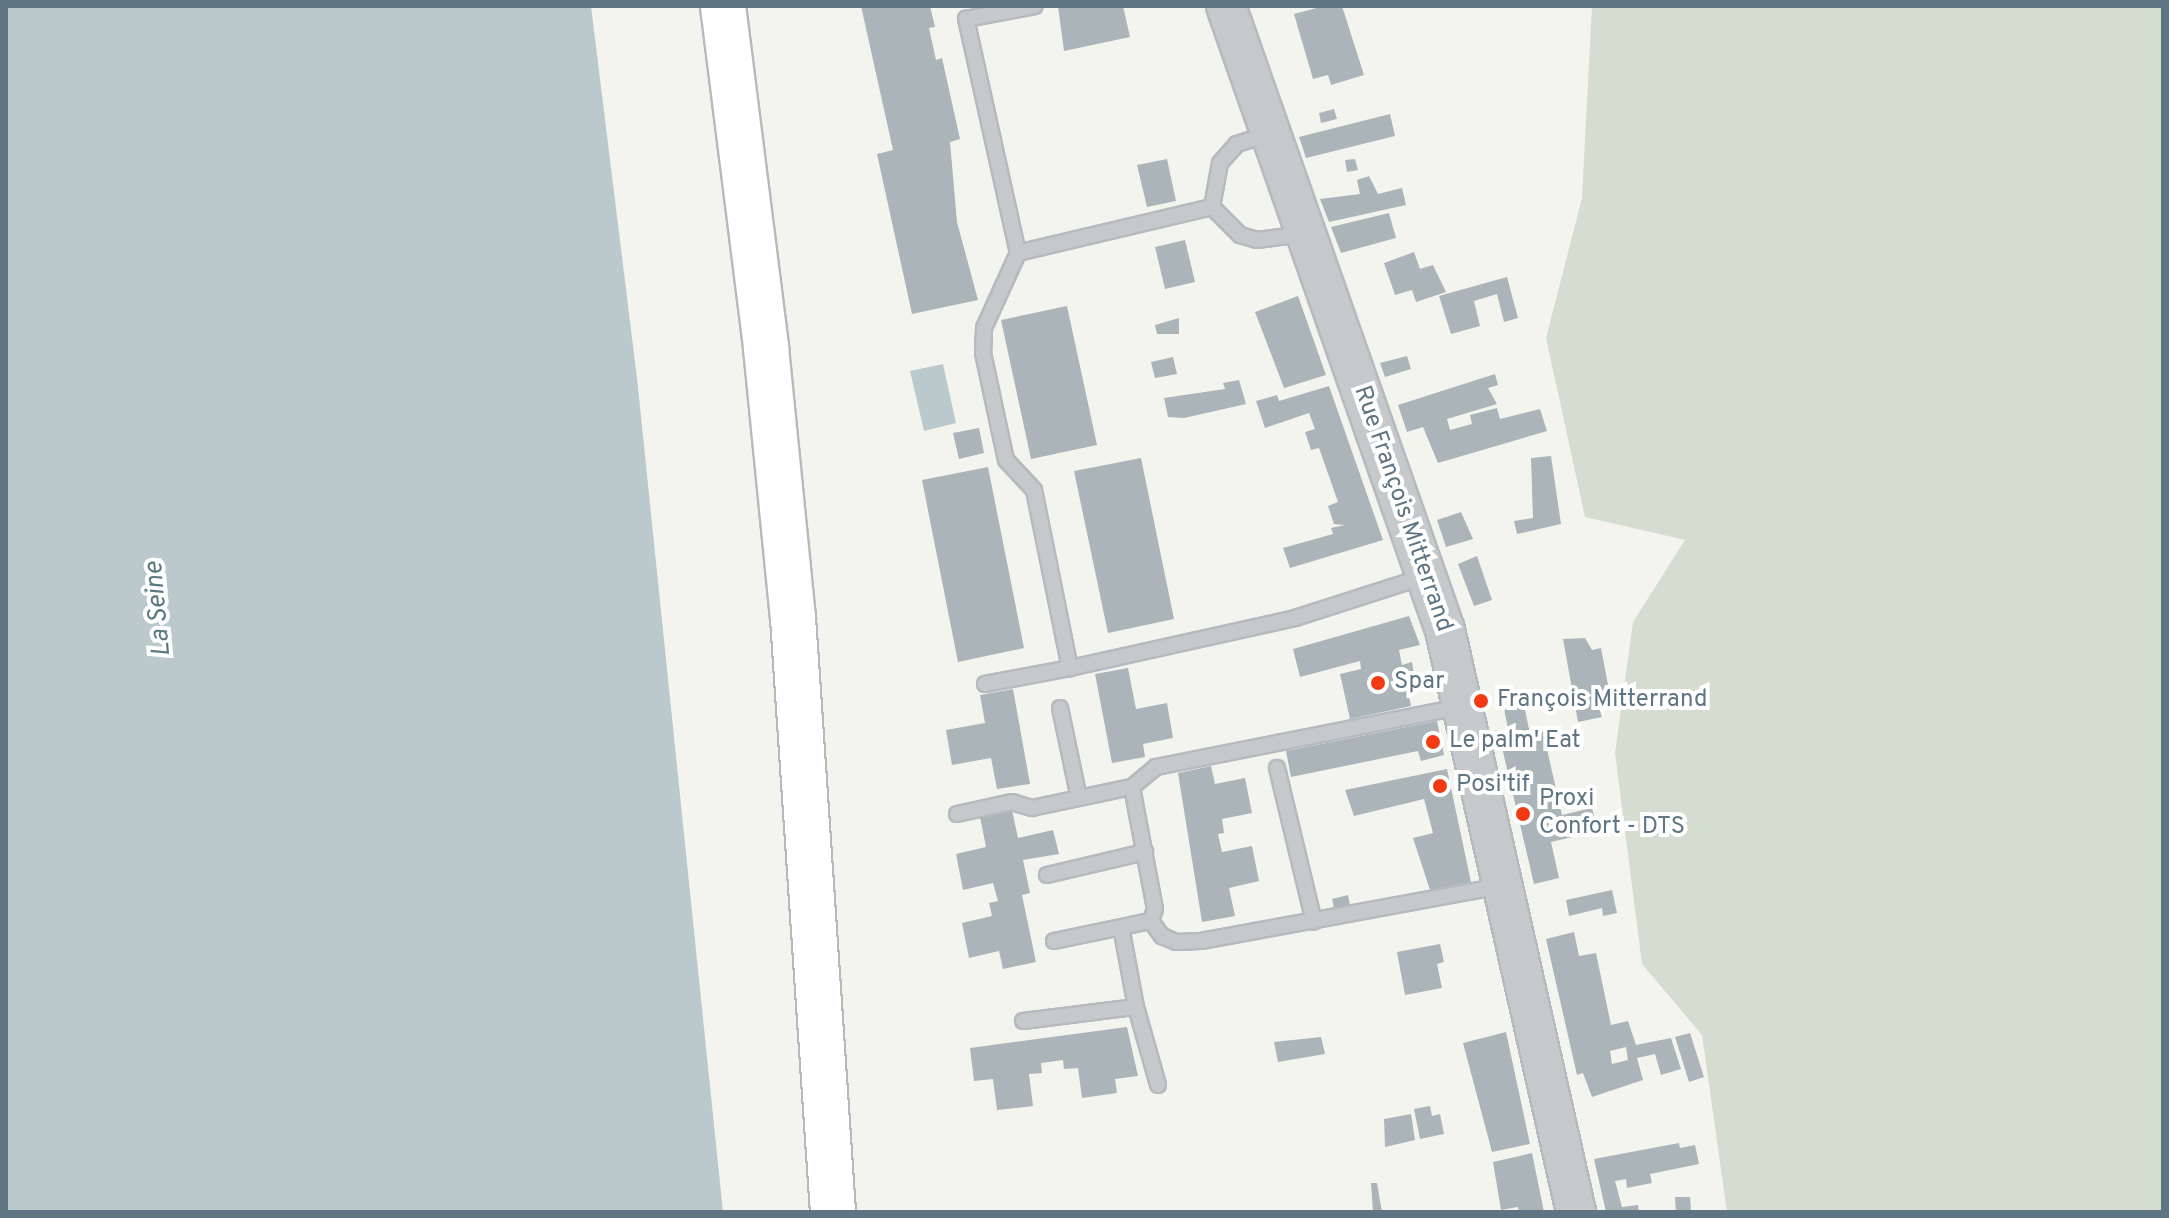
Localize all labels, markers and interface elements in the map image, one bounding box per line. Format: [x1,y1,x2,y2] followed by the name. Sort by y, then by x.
[1346,382,1458,636] street label: Rue François Mitterrand
[139,560,179,658] water label: La Seine
[1394,669,1445,697] place label: Spar
[1369,674,1387,692] marker: Spar
[1497,687,1707,715] place label: François Mitterrand
[1472,692,1490,710] marker: François Mitterrand
[1449,728,1580,756] place label: Le palm' Eat
[1424,733,1442,751] marker: Le palm' Eat
[1456,772,1530,800] place label: Posi'tif
[1431,777,1449,795] marker: Posi'tif
[1539,786,1685,842] place label: Proxi Confort - DTS
[1514,805,1532,823] marker: Proxi Confort - DTS

